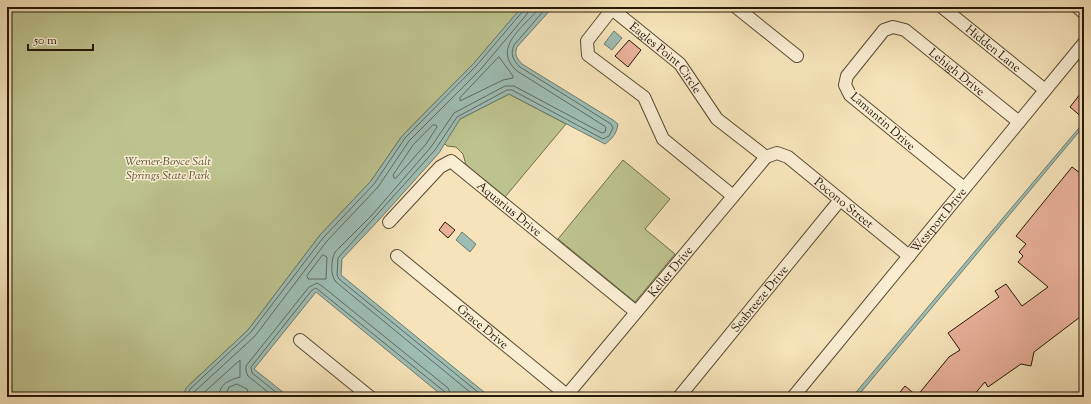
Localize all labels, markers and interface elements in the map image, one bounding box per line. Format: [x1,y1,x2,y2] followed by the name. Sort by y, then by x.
[625,18,706,98] street label: Eagles Point Circle
[961,21,1025,77] street label: Hidden Lane
[28,26,93,52] scale bar
[33,32,57,50] text: 50 m
[924,44,988,101] street label: Lehigh Drive
[846,88,919,155] street label: Lamantin Drive
[125,153,211,185] park label: Werner-Boyce Salt Springs State Park
[810,174,877,233] street label: Pocono Street
[473,178,545,242] street label: Aquarius Drive
[907,184,972,257] street label: Westport Drive
[644,242,698,302] street label: Keller Drive
[727,262,793,337] street label: Seabreeze Drive
[452,300,512,354] street label: Grace Drive

